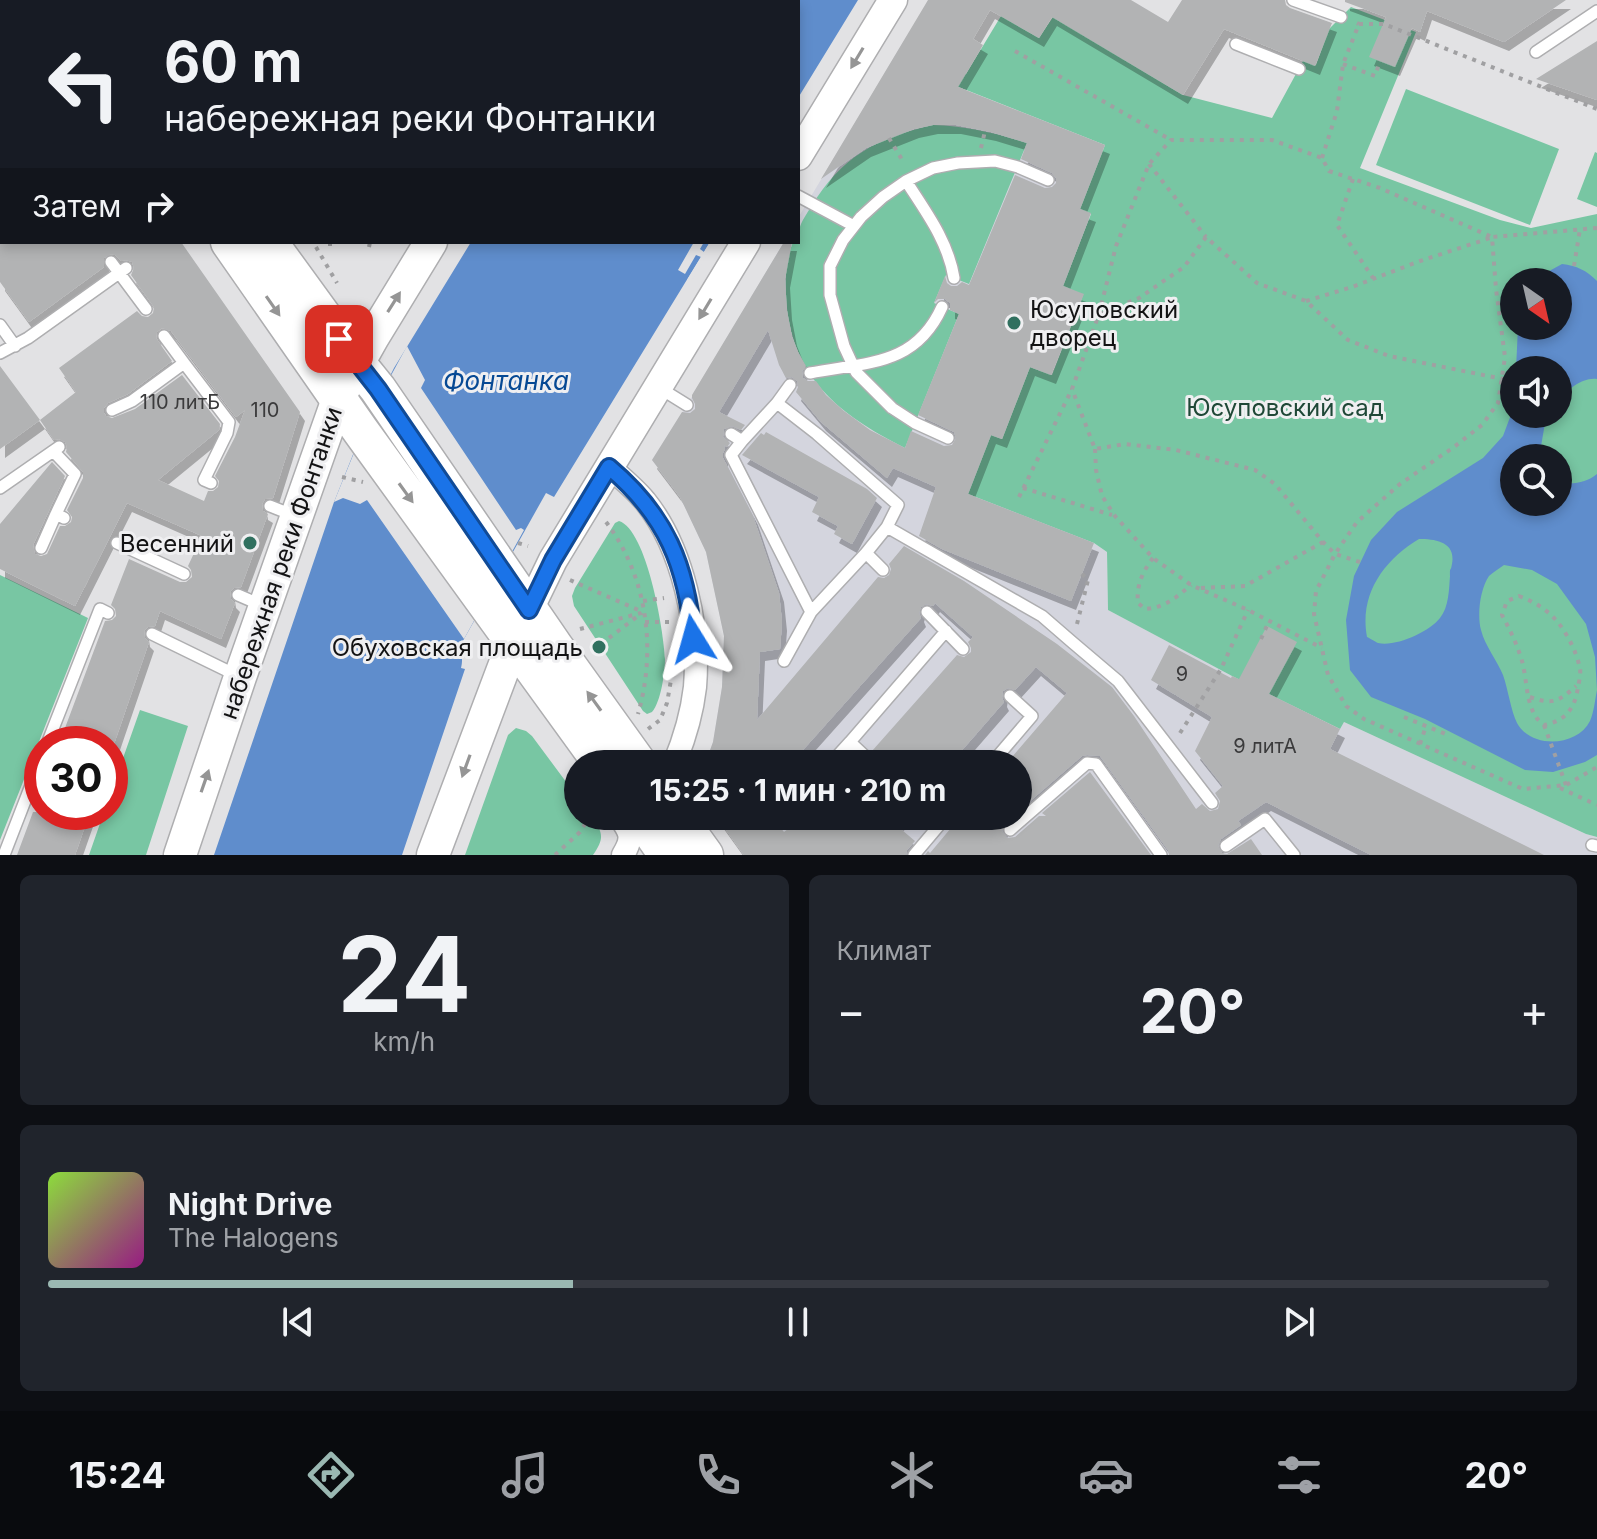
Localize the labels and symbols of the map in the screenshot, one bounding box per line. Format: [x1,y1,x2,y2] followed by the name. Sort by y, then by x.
[851,47,865,69] one-way arrow
[1500,268,1572,340] north arrow
[386,292,401,313] one-way arrow
[265,295,281,316] one-way arrow
[1030,295,1178,352] place label: Юсуповский дворец
[698,298,712,320] one-way arrow
[305,305,373,373] pin
[1005,314,1023,332] marker: Юсуповский дворец
[443,365,569,396] water label: Фонтанка
[140,390,220,414] house number: 110 литБ
[1186,393,1384,422] park label: Юсуповский сад
[251,398,279,422] house number: 110
[214,403,348,723] street label: набережная реки Фонтанки
[398,483,413,504] one-way arrow
[120,529,234,558] place label: Весенний
[241,534,259,552] marker: Весенний
[651,597,735,681] position arrow
[332,633,583,662] place label: Обуховская площадь
[590,638,608,656] marker: Обуховская площадь
[1176,662,1188,686] house number: 9
[586,691,602,711] one-way arrow
[24,726,128,830] speed limit sign: 30
[1233,734,1297,758] house number: 9 литА
[459,754,472,778] one-way arrow
[199,769,211,793] one-way arrow

